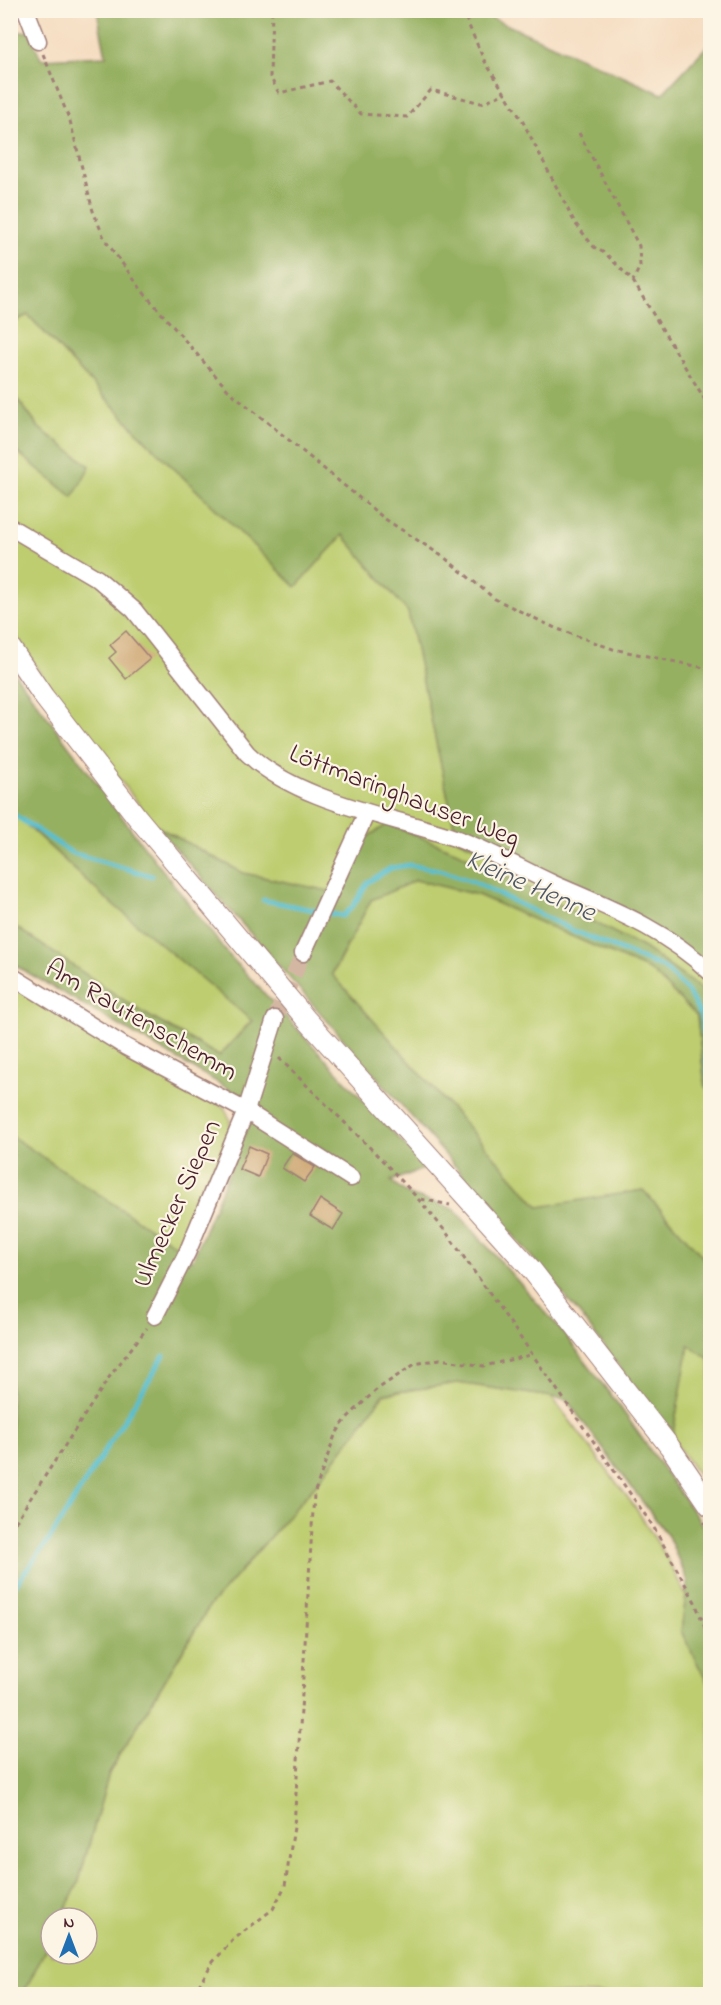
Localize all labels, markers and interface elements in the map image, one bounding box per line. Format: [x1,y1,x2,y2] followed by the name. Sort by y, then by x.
[283,735,525,859] street label: Löttmaringhauser Weg
[459,840,603,934] water label: Kleine Henne
[38,950,244,1092] street label: Am Rautenschemm
[124,1114,232,1294] street label: Ulmecker Siepen
[39,1906,99,1966] north arrow
[64,1911,75,1935] text: N

